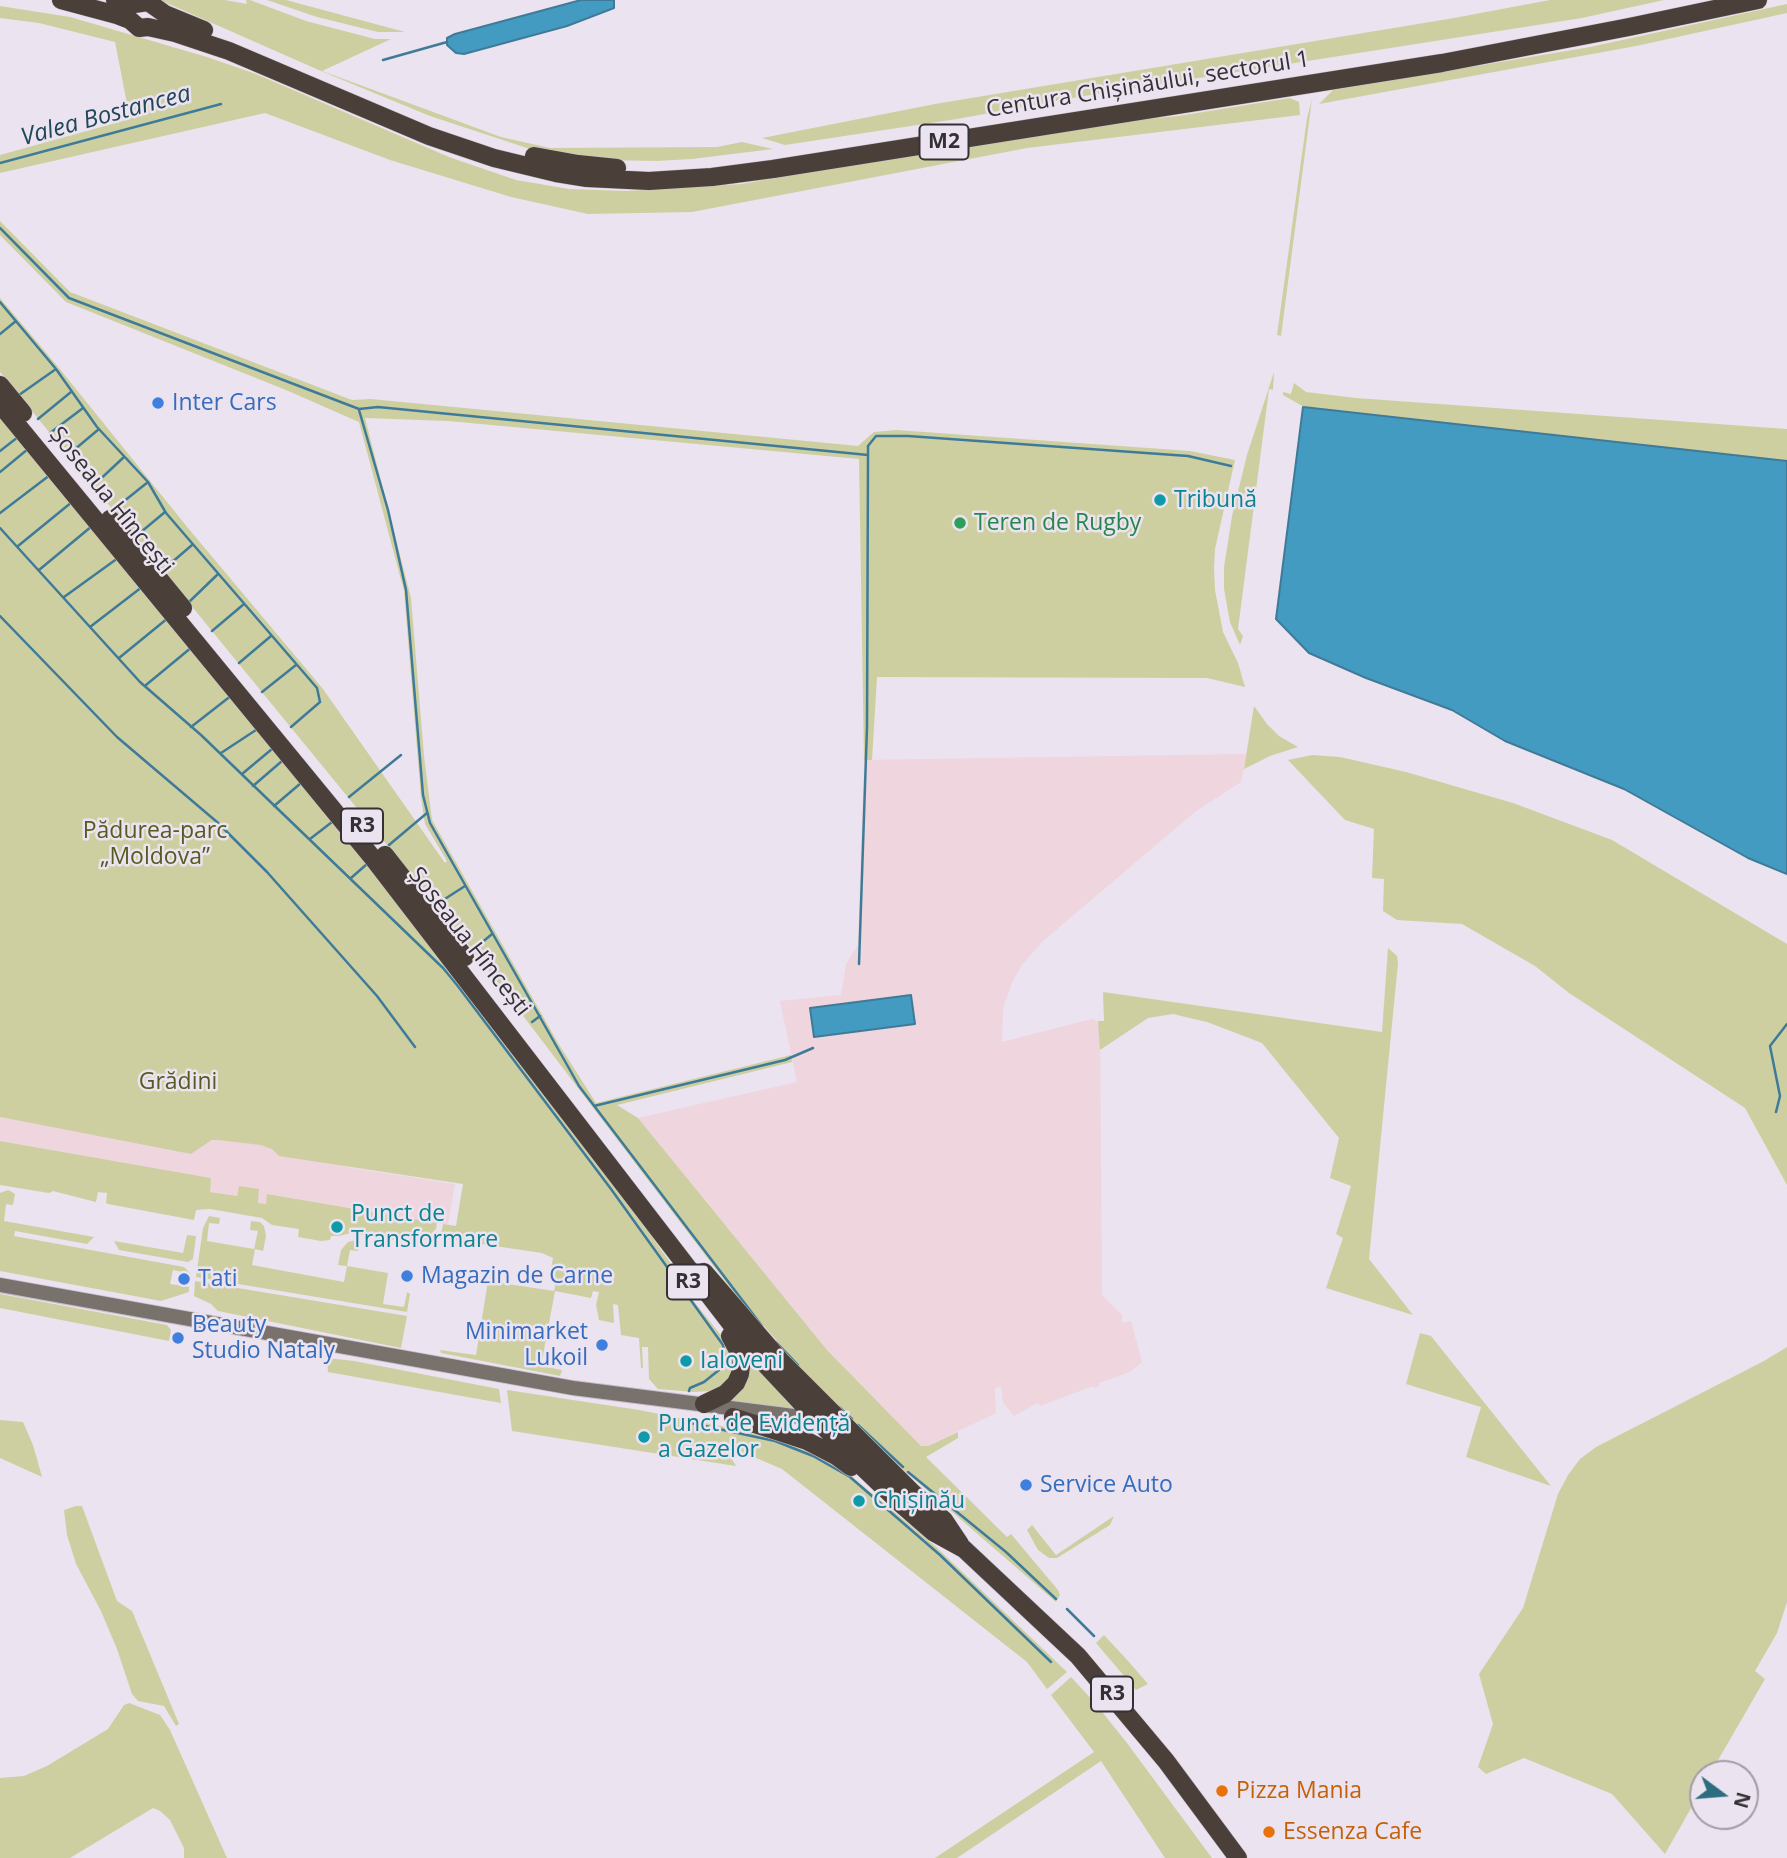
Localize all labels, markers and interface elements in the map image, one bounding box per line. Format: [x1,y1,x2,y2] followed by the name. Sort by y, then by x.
[984,46,1312,124] street label: Centura Chișinăului, sectorul 1
[18,80,194,152] water label: Valea Bostancea
[920,124,968,160] road number: M2
[172,389,277,417] place label: Inter Cars
[150,395,166,411] marker: Inter Cars
[43,422,179,580] street label: Șoseaua Hîncești
[1174,486,1257,514] place label: Tribună
[1152,492,1168,508] marker: Tribună
[974,509,1141,537] place label: Teren de Rugby
[952,515,968,531] marker: Teren de Rugby
[341,808,383,844] road number: R3
[83,817,227,871] park label: Pădurea-parc „Moldova”
[402,862,536,1022] street label: Șoseaua Hîncești
[139,1068,217,1096] park label: Grădini
[351,1200,498,1254] place label: Punct de Transformare
[329,1219,345,1235] marker: Punct de Transformare
[421,1262,613,1290] place label: Magazin de Carne
[667,1264,709,1300] road number: R3
[198,1265,237,1293] place label: Tati
[399,1268,415,1284] marker: Magazin de Carne
[176,1271,192,1287] marker: Tati
[192,1311,335,1365] place label: Beauty Studio Nataly
[465,1318,588,1372] place label: Minimarket Lukoil
[170,1330,186,1346] marker: Beauty Studio Nataly
[594,1337,610,1353] marker: Minimarket Lukoil
[700,1347,783,1375] place label: Ialoveni
[678,1353,694,1369] marker: Ialoveni
[658,1410,850,1464] place label: Punct de Evidență a Gazelor
[636,1429,652,1445] marker: Punct de Evidență a Gazelor
[1040,1471,1173,1499] place label: Service Auto
[1018,1477,1034,1493] marker: Service Auto
[873,1487,965,1515] place label: Chișinău
[851,1493,867,1509] marker: Chișinău
[1091,1676,1133,1712] road number: R3
[1689,1760,1759,1830] north arrow
[1236,1777,1362,1805] place label: Pizza Mania
[1214,1783,1230,1799] marker: Pizza Mania
[1728,1789,1757,1811] text: N
[1283,1818,1422,1846] place label: Essenza Cafe
[1261,1824,1277,1840] marker: Essenza Cafe

